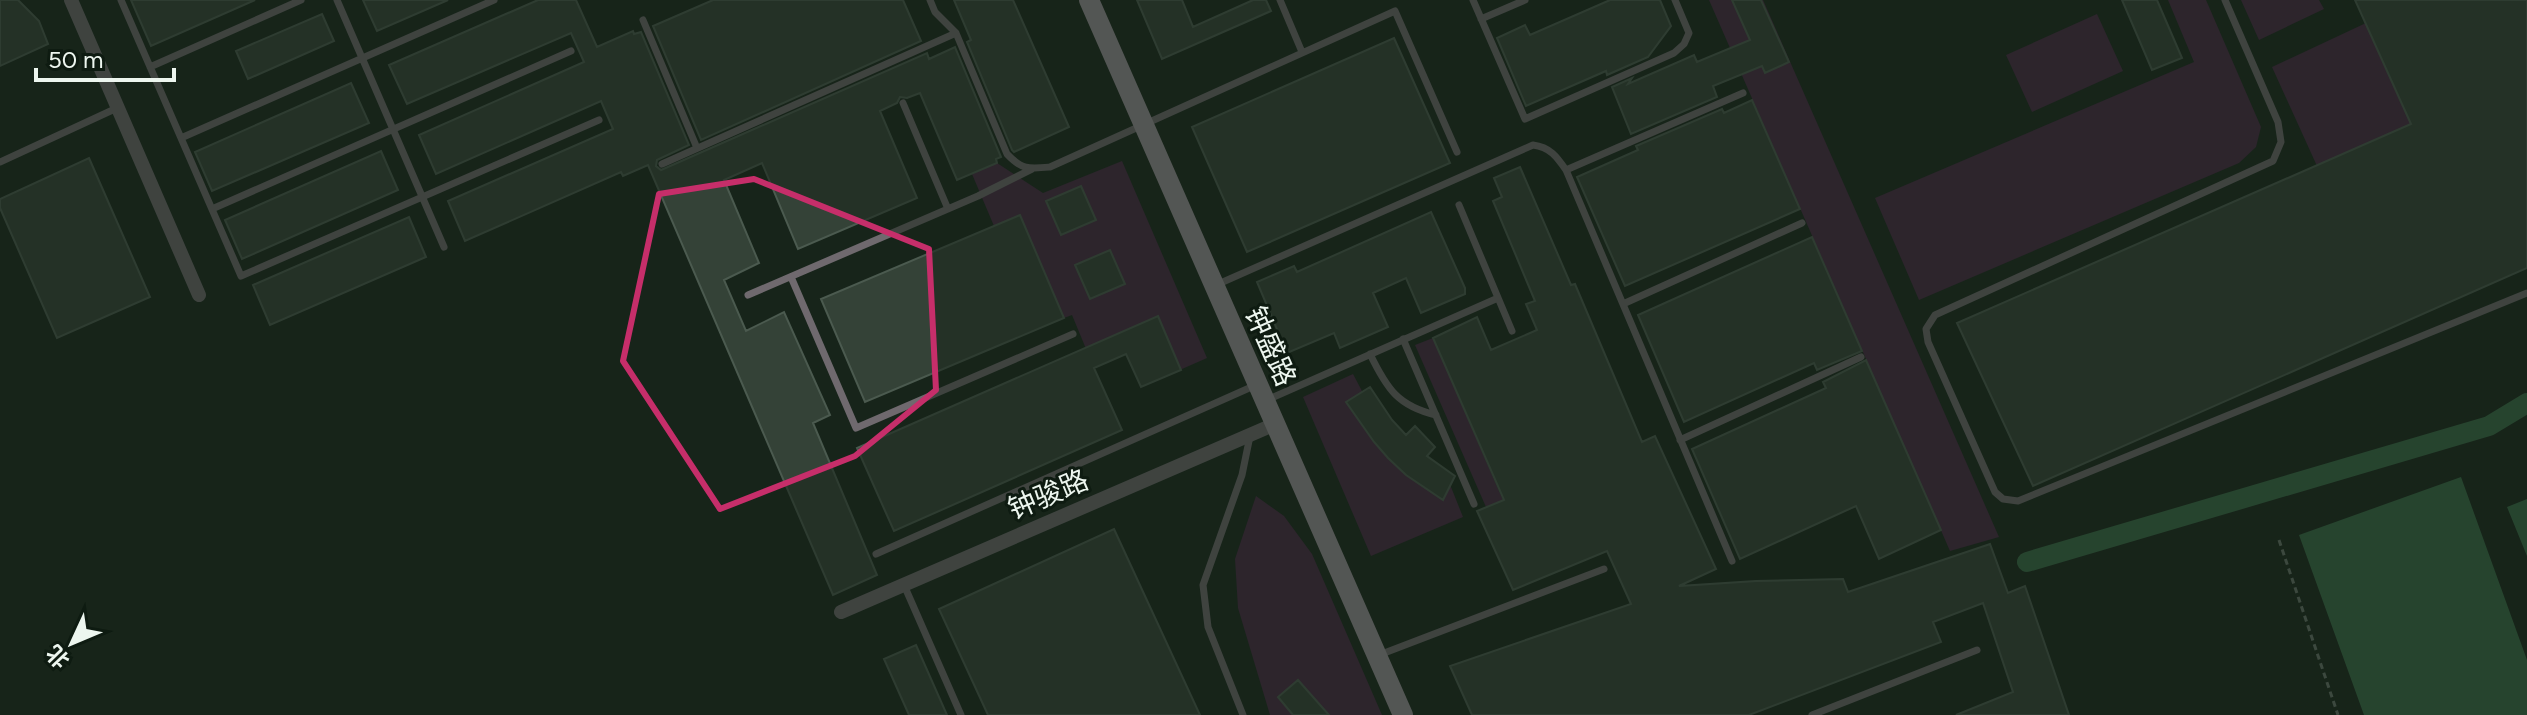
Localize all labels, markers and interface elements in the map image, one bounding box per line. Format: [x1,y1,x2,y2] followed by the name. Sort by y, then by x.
[36,32,174,82] scale bar
[48,45,104,74] text: 50 m
[1238,301,1304,391] street label: 钟盛路
[1003,462,1093,526] street label: 钟骏路
[32,603,112,683] north arrow
[41,639,75,674] text: 北

